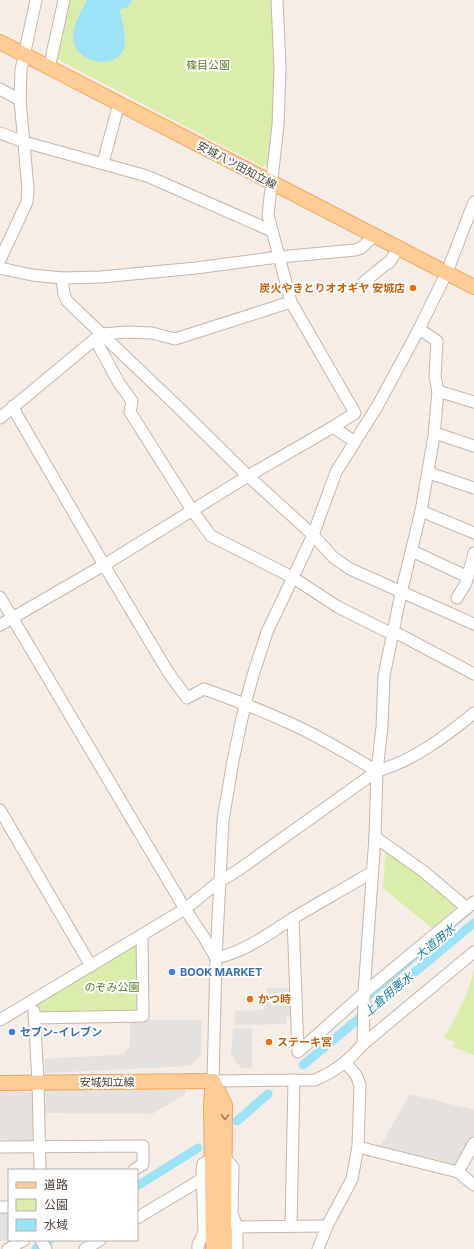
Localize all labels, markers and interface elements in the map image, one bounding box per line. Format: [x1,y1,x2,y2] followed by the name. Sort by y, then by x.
[186,58,230,72] park label: 篠目公園
[195,138,279,192] street label: 安城八ツ田知立線
[259,281,405,295] place label: 炭火やきとりオオギヤ 安城店
[408,283,418,293] marker: 炭火やきとりオオギヤ 安城店
[412,920,460,963] water label: 大道用水
[180,965,262,979] place label: BOOK MARKET
[167,967,177,977] marker: BOOK MARKET
[360,968,417,1019] water label: 上倉用悪水
[85,980,140,994] park label: のぞみ公園
[258,992,291,1006] place label: かつ時
[245,994,255,1004] marker: かつ時
[20,1025,102,1039] place label: セブン-イレブン
[7,1027,17,1037] marker: セブン-イレブン
[277,1035,332,1049] place label: ステーキ宮
[264,1037,274,1047] marker: ステーキ宮
[80,1075,135,1089] street label: 安城知立線
[221,1114,229,1120] one-way arrow
[8,1169,138,1241] legend
[44,1177,68,1192] text: 道路
[44,1197,68,1212] text: 公園
[44,1217,68,1232] text: 水域

